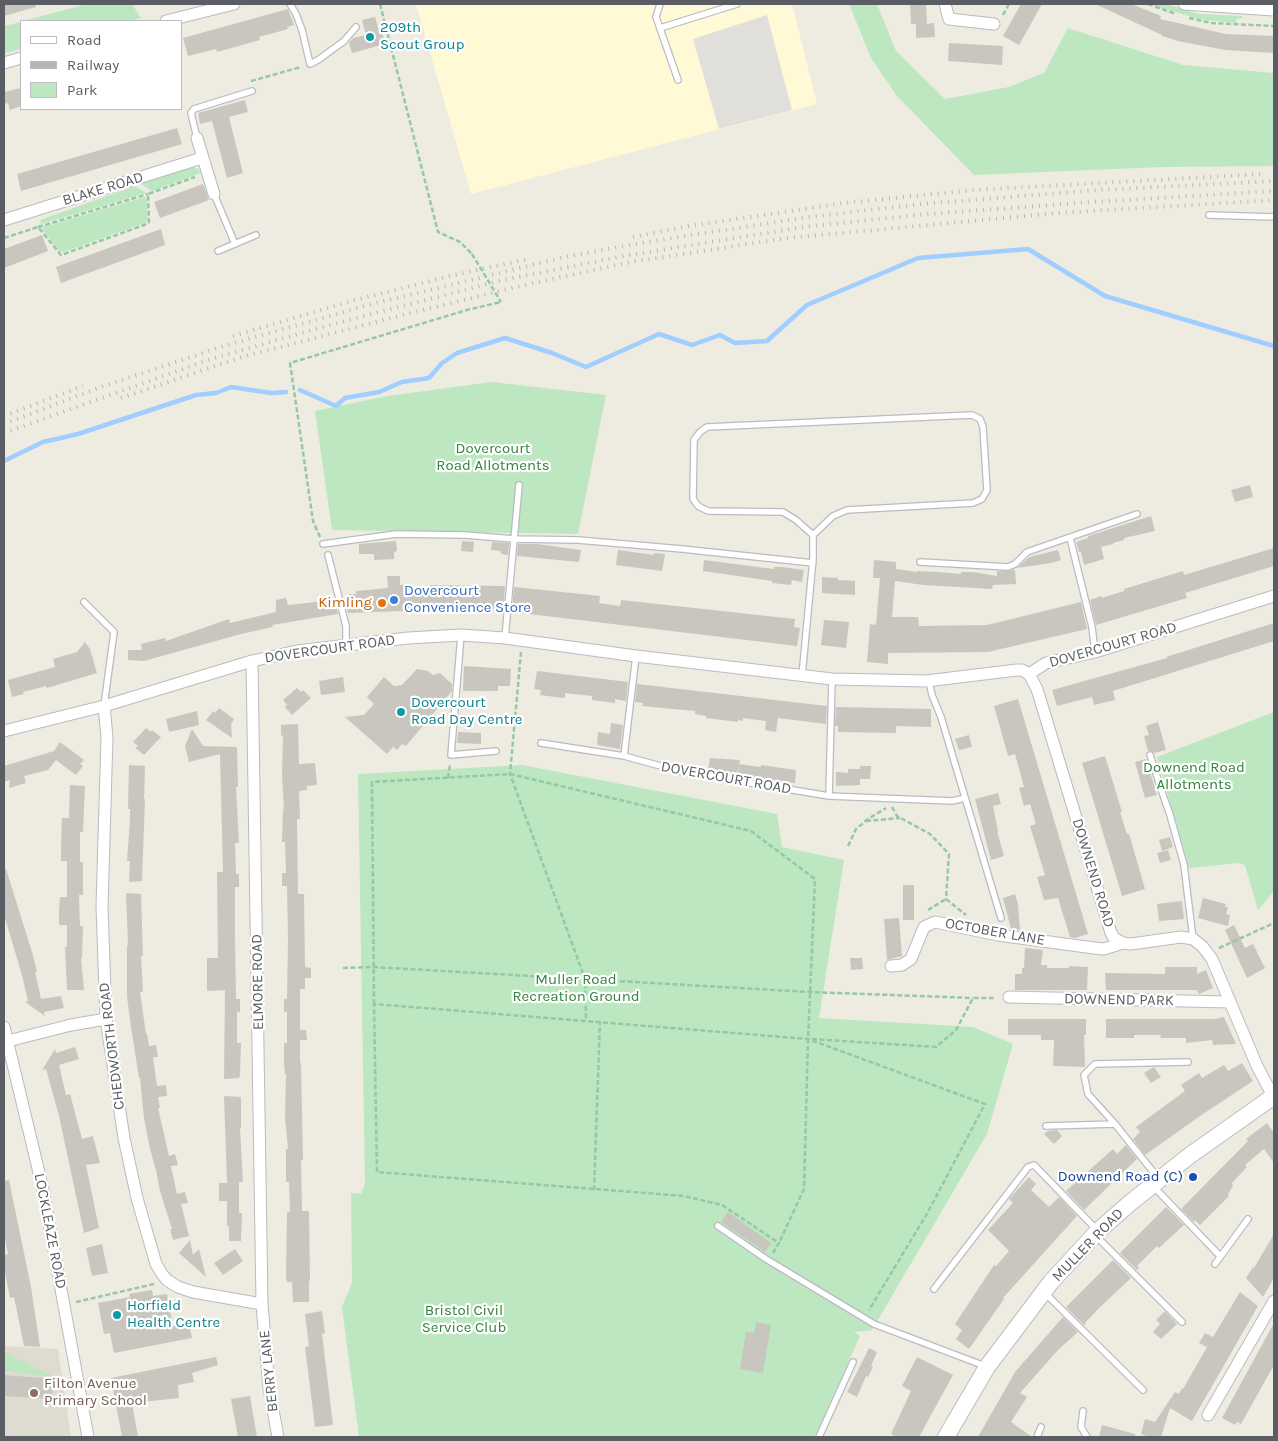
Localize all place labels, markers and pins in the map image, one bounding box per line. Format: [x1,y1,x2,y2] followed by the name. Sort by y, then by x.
[380,19,464,54] place label: 209th Scout Group
[364,31,376,43] marker: 209th Scout Group
[404,582,531,617] place label: Dovercourt Convenience Store
[318,594,372,612] place label: Kimling
[388,594,400,606] marker: Dovercourt Convenience Store
[376,597,388,609] marker: Kimling
[411,694,523,729] place label: Dovercourt Road Day Centre
[395,706,407,718] marker: Dovercourt Road Day Centre
[1058,1168,1183,1186] place label: Downend Road (C)
[1187,1171,1199,1183] marker: Downend Road (C)
[127,1297,220,1332] place label: Horfield Health Centre
[111,1309,123,1321] marker: Horfield Health Centre
[44,1375,147,1410] place label: Filton Avenue Primary School
[28,1387,40,1399] marker: Filton Avenue Primary School

